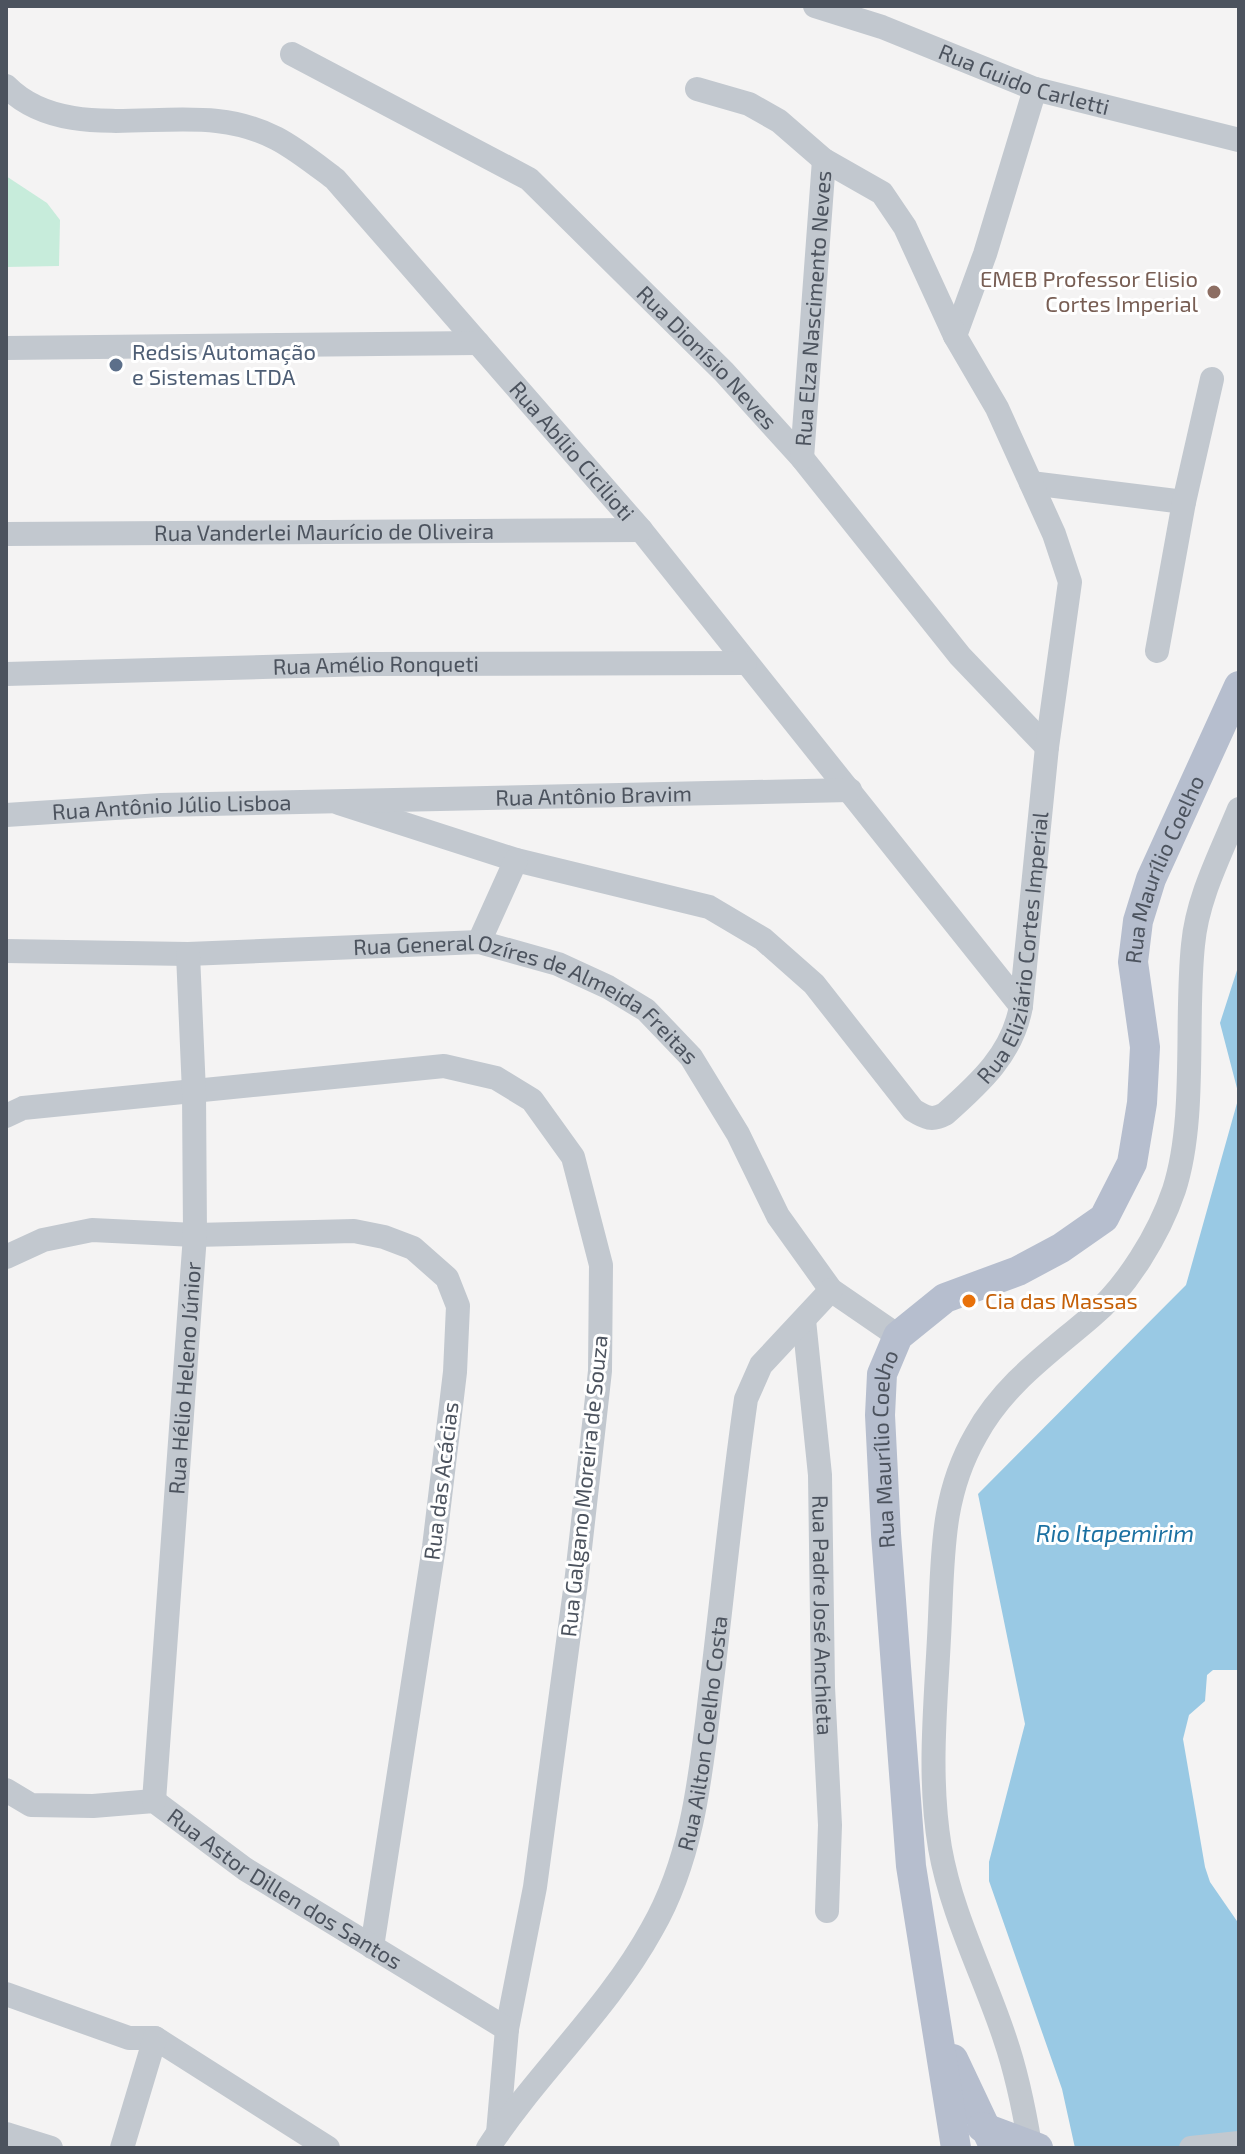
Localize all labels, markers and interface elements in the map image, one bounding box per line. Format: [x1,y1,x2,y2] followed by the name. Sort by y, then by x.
[935,37,1112,119] street label: Rua Guido Carletti
[789,169,835,447] street label: Rua Elza Nascimento Neves
[980,265,1198,316] place label: EMEB Professor Elisio Cortes Imperial
[632,280,783,434] street label: Rua Dionísio Neves
[1205,283,1223,301] marker: EMEB Professor Elisio Cortes Imperial
[132,338,316,389] place label: Redsis Automação e Sistemas LTDA
[107,356,125,374] marker: Redsis Automação e Sistemas LTDA
[505,375,641,525] street label: Rua Abílio Cicilioti
[154,517,494,545] street label: Rua Vanderlei Maurício de Oliveira
[272,650,479,679] street label: Rua Amélio Ronqueti
[1119,771,1209,965] street label: Rua Maurílio Coelho
[495,779,692,810] street label: Rua Antônio Bravim
[51,788,292,824] street label: Rua Antônio Júlio Lisboa
[971,810,1052,1088] street label: Rua Eliziário Cortes Imperial
[353,928,704,1069] street label: Rua General Ozíres de Almeida Freitas
[162,1261,205,1495] street label: Rua Hélio Heleno Júnior
[985,1287,1138,1313] place label: Cia das Massas
[960,1292,978,1310] marker: Cia das Massas
[554,1334,612,1638] street label: Rua Galgano Moreira de Souza
[866,1345,903,1549] street label: Rua Maurílio Coelho
[417,1400,463,1562] street label: Rua das Acácias
[808,1495,839,1736] street label: Rua Padre José Anchieta
[1036,1518,1194,1547] water label: Rio Itapemirim
[671,1614,732,1853] street label: Rua Ailton Coelho Costa
[163,1802,407,1974] street label: Rua Astor Dillen dos Santos

